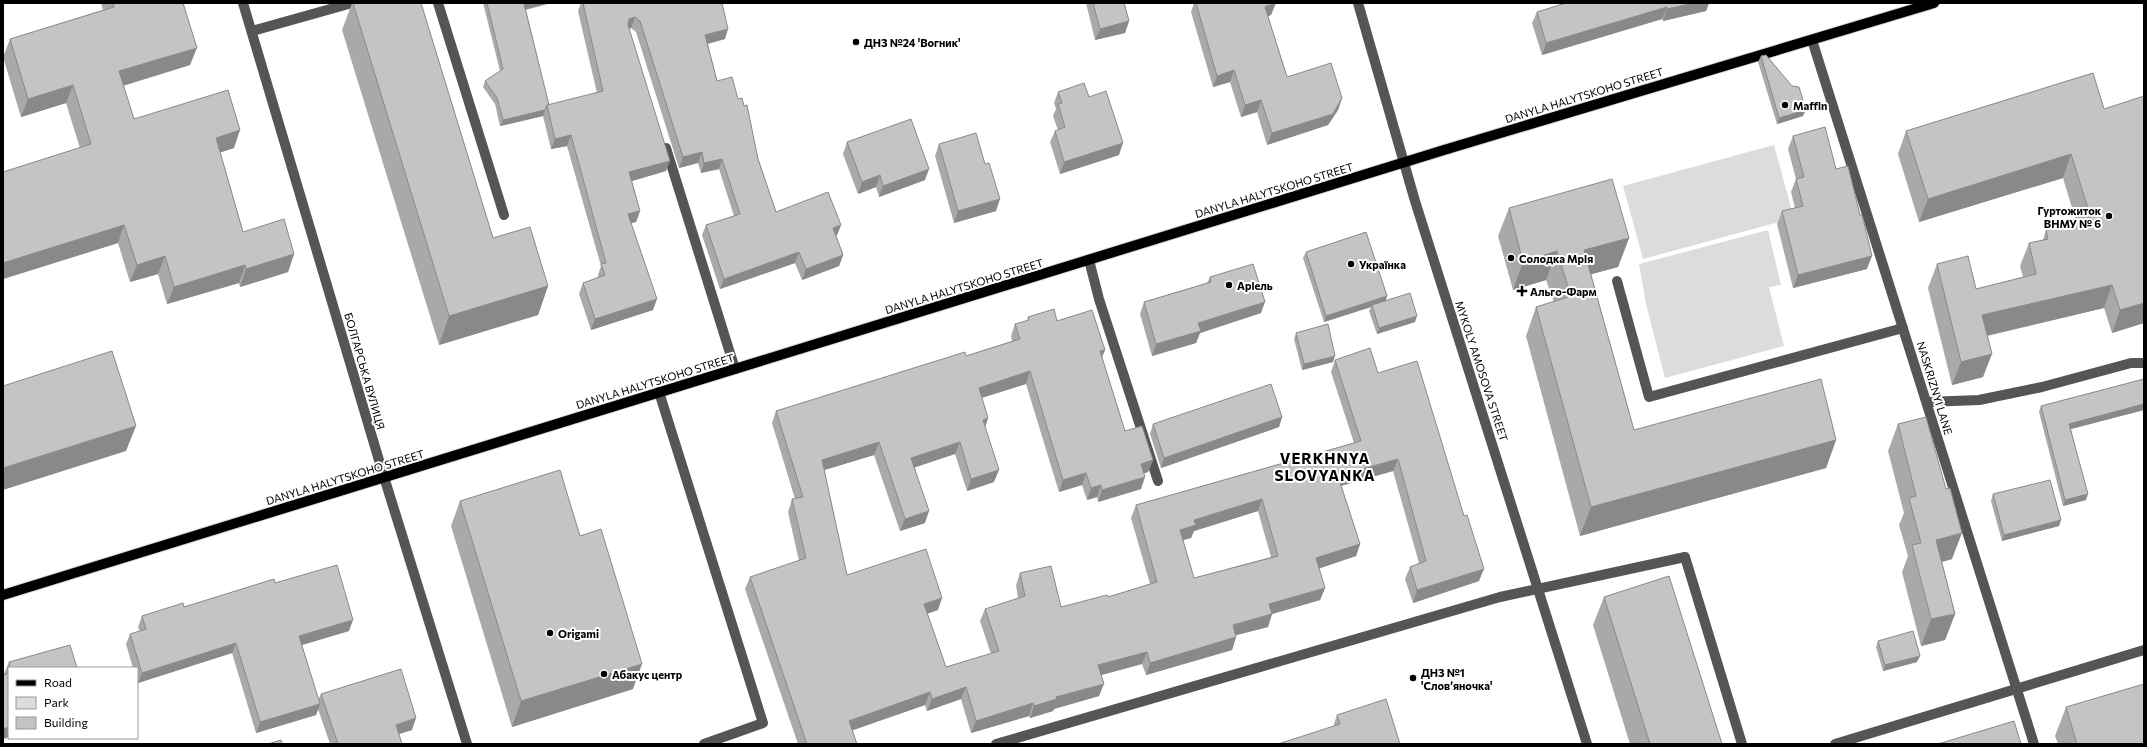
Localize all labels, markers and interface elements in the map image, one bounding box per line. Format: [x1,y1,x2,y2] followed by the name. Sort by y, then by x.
[864,36,960,49] place label: ДНЗ №24 'Вогник'
[851,37,861,47] marker: ДНЗ №24 'Вогник'
[1503,65,1665,125] street label: DANYLA HALYTSKOHO STREET
[1793,99,1827,112] place label: Maffin
[1780,100,1790,110] marker: Maffin
[1193,160,1355,220] street label: DANYLA HALYTSKOHO STREET
[2037,204,2102,230] place label: Гуртожиток ВНМУ № 6
[2104,211,2114,221] marker: Гуртожиток ВНМУ № 6
[1519,252,1593,265] place label: Солодка Мрія
[1506,253,1516,263] marker: Солодка Мрія
[883,256,1045,316] street label: DANYLA HALYTSKOHO STREET
[1359,258,1406,271] place label: Українка
[1346,259,1356,269] marker: Українка
[1237,279,1273,292] place label: Аріель
[1224,280,1234,290] marker: Аріель
[1530,285,1597,298] place label: Альго-Фарм
[1517,286,1527,296] marker: Альго-Фарм
[1453,299,1511,443] street label: MYKOLY AMOSOVA STREET
[342,311,388,431] street label: БОЛГАРСЬКА ВУЛИЦЯ
[1915,340,1955,436] street label: NASKRIZNYI LANE
[574,351,736,411] street label: DANYLA HALYTSKOHO STREET
[264,447,426,507] street label: DANYLA HALYTSKOHO STREET
[1275,449,1376,484] district label: VERKHNYA SLOVYANKA
[558,627,599,640] place label: Origami
[545,628,555,638] marker: Origami
[1421,666,1492,692] place label: ДНЗ №1 'Слов’яночка'
[8,667,138,739] legend
[612,668,683,681] place label: Абакус центр
[599,669,609,679] marker: Абакус центр
[1408,673,1418,683] marker: ДНЗ №1 'Слов’яночка'
[44,675,72,689] text: Road
[44,695,70,709] text: Park
[44,715,88,729] text: Building

